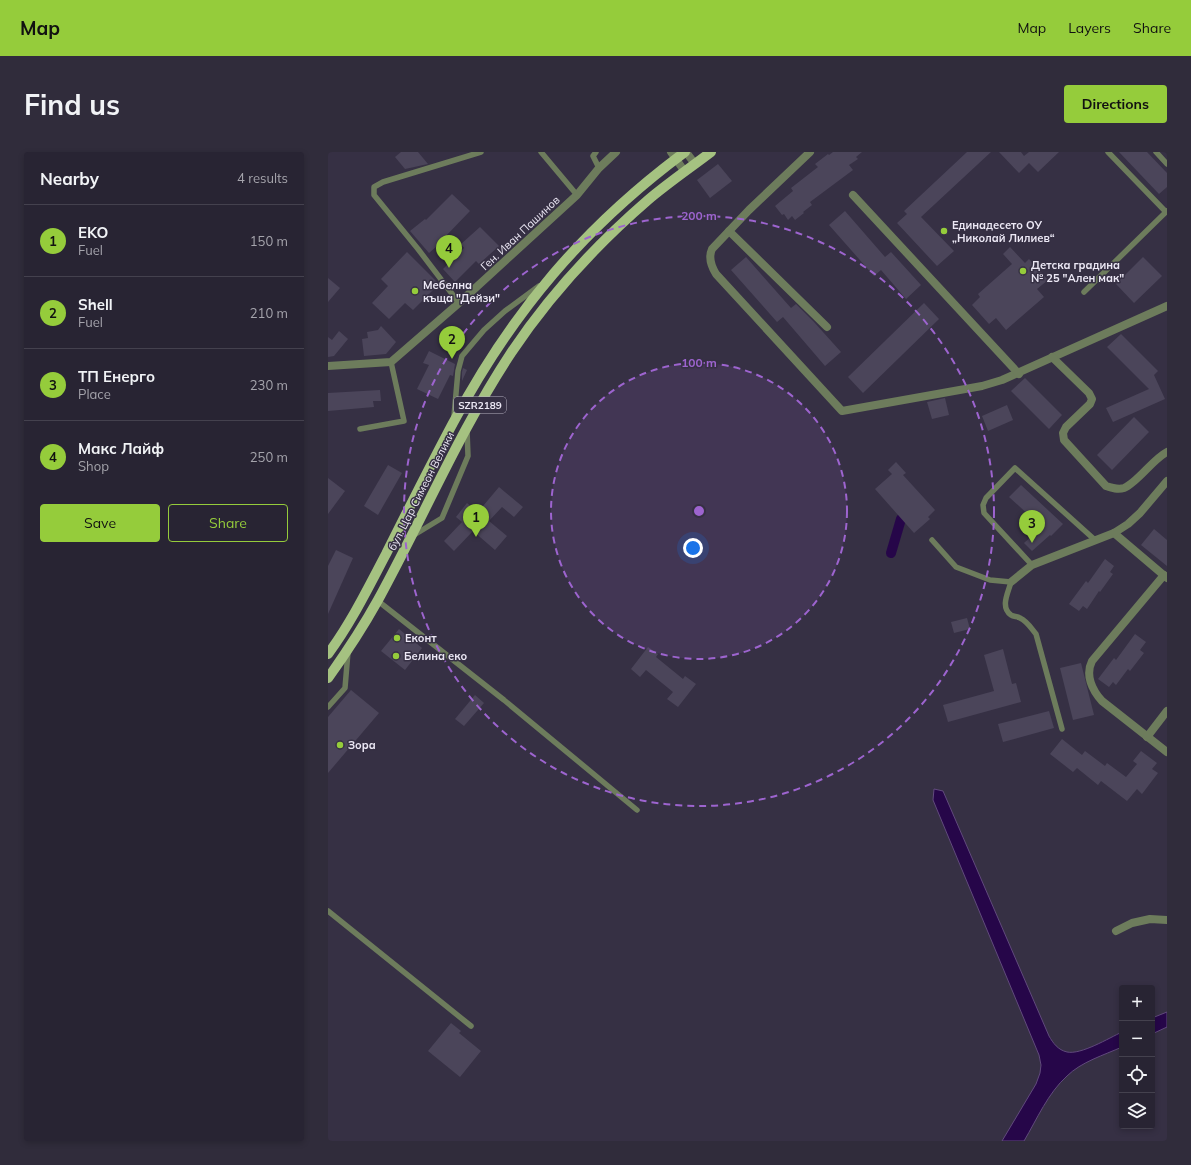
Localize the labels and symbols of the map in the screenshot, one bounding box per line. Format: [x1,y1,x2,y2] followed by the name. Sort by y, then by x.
[478,193,562,273] street label: Ген. Иван Пашинов
[681,208,717,223] text: 200 m
[952,218,1055,245] place label: Единадесето ОУ „Николай Лилиев“
[939,226,949,236] marker: Единадесето ОУ „Николай Лилиев“
[436,235,462,268] pin: 4
[1031,258,1124,285] place label: Детска градина № 25 "Ален мак"
[1018,266,1028,276] marker: Детска градина № 25 "Ален мак"
[423,278,500,305] place label: Мебелна къща "Дейзи"
[410,286,420,296] marker: Мебелна къща "Дейзи"
[439,326,465,359] pin: 2
[681,355,717,370] text: 100 m
[454,397,506,413] road number: SZR2189
[385,429,457,553] street label: бул. Цар Симеон Велики
[463,504,489,537] pin: 1
[692,504,706,518] centre of rings
[1019,510,1045,543] pin: 3
[683,538,703,558] your location
[405,631,437,645] place label: Еконт
[392,633,402,643] marker: Еконт
[404,649,467,663] place label: Белина еко
[391,651,401,661] marker: Белина еко
[348,738,376,752] place label: Зора
[335,740,345,750] marker: Зора

